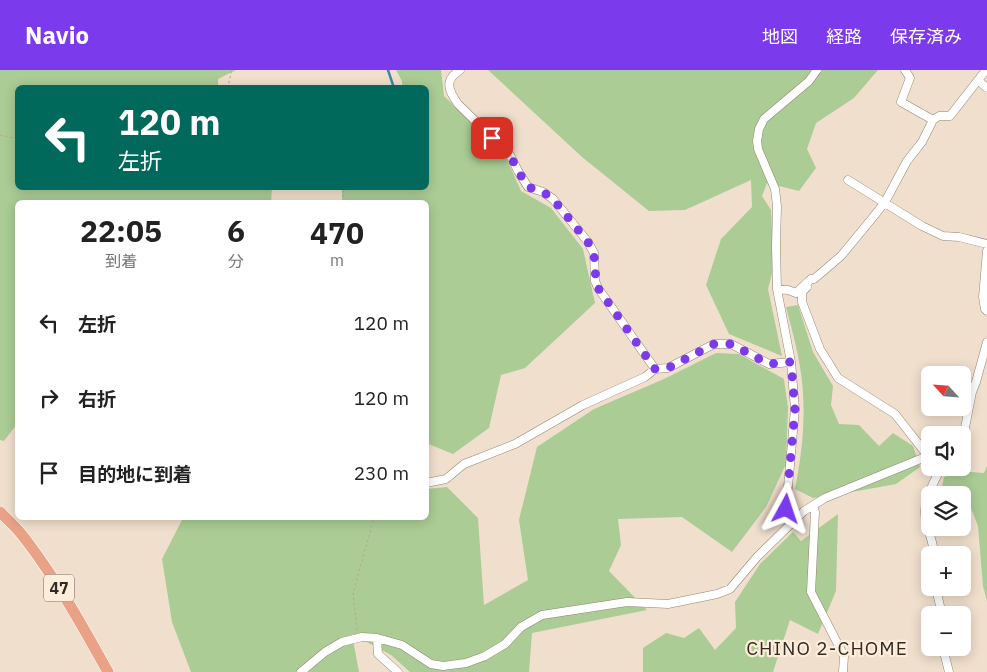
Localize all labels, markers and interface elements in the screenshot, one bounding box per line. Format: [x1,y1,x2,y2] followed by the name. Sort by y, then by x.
[25,19,89,51] text: Navio
[762,25,798,48] text: 地図
[826,25,862,48] text: 経路
[890,25,962,48] text: 保存済み
[118,99,221,145] text: 120 m
[35,105,100,170] icon: left
[471,117,513,159] pin
[478,124,506,152] icon: arrive
[118,146,162,175] text: 左折
[80,211,162,250] text: 22:05
[227,211,245,250] text: 6
[310,213,364,252] text: 470
[330,250,344,270] text: m
[105,251,137,271] text: 到着
[228,251,244,271] text: 分
[35,309,63,337] icon: left
[354,311,409,335] text: 120 m
[78,312,116,336] text: 左折
[921,366,971,416] north arrow
[921,366,971,656] map controls
[35,384,63,412] icon: right
[354,386,409,410] text: 120 m
[78,387,116,411] text: 右折
[921,426,971,476] button: sound
[35,459,63,487] icon: arrive
[354,461,409,485] text: 230 m
[78,462,192,486] text: 目的地に到着
[759,482,811,534] position arrow
[921,486,971,536] button: layers
[921,546,971,596] button: +
[44,574,74,602] road number: 47
[921,606,971,656] button: −
[746,636,908,660] district label: CHINO 2-CHOME

